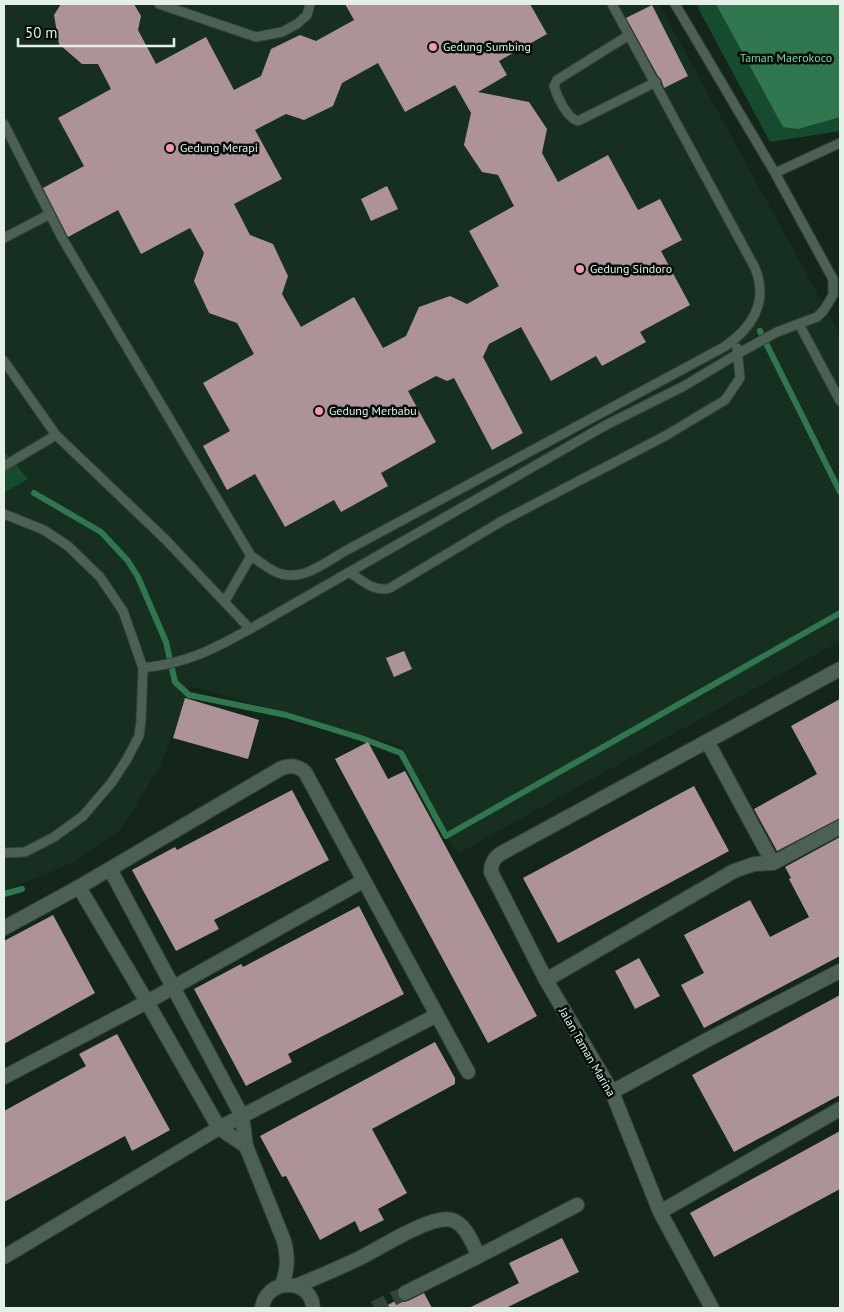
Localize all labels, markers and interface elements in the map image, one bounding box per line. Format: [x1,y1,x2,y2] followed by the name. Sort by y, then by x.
[18,15,174,47] scale bar
[25,23,58,42] text: 50 m
[443,39,531,54] place label: Gedung Sumbing
[427,41,439,53] marker: Gedung Sumbing
[740,50,832,65] park label: Taman Maerokoco
[180,140,258,155] place label: Gedung Merapi
[164,142,176,154] marker: Gedung Merapi
[590,261,672,276] place label: Gedung Sindoro
[574,263,586,275] marker: Gedung Sindoro
[329,403,417,418] place label: Gedung Merbabu
[313,405,325,417] marker: Gedung Merbabu
[555,1004,619,1099] street label: Jalan Taman Marina

